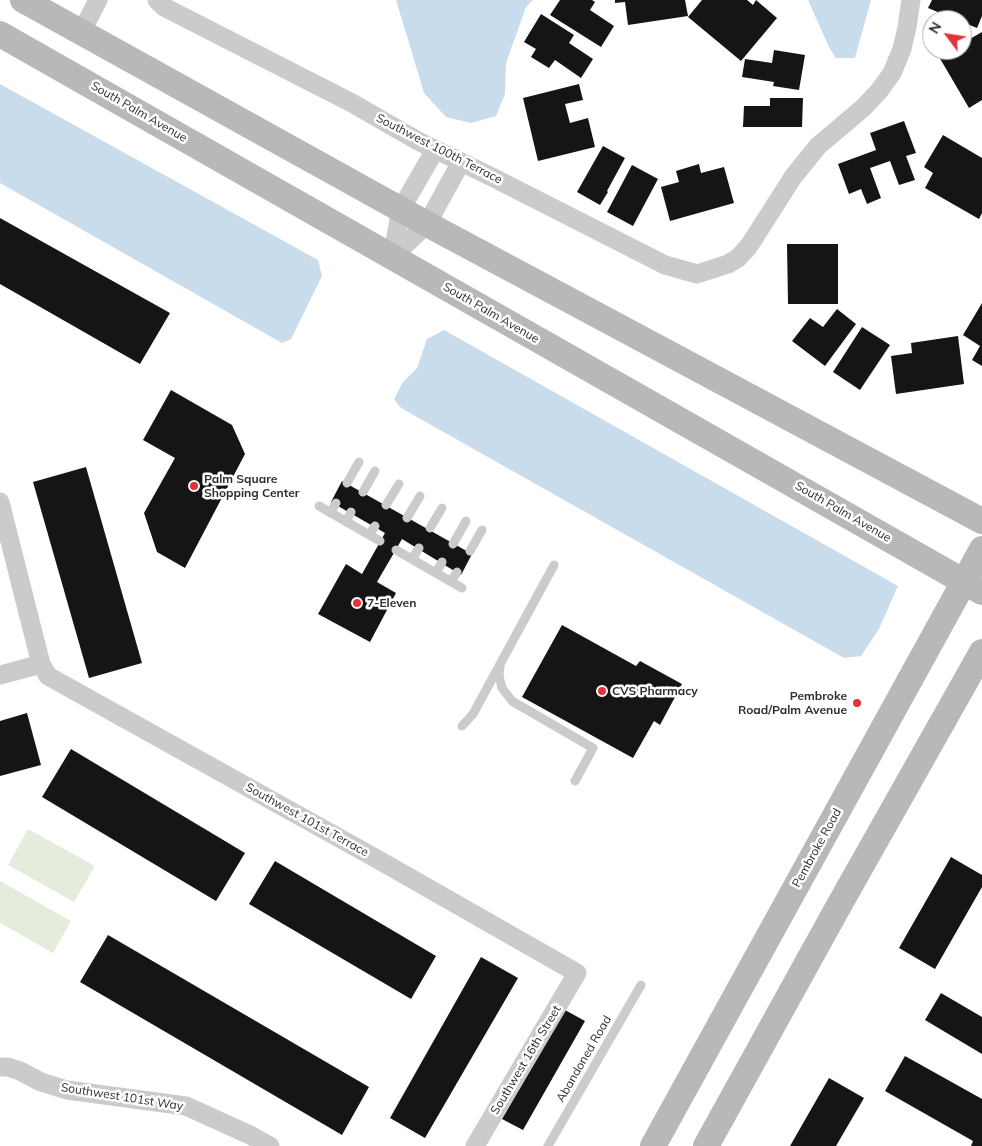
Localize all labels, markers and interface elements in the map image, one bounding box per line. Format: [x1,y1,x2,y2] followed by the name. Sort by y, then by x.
[922,10,972,60] north arrow
[925,19,945,37] text: N
[88,79,190,145] street label: South Palm Avenue
[374,111,504,187] street label: Southwest 100th Terrace
[440,280,542,346] street label: South Palm Avenue
[204,472,299,500] place label: Palm Square Shopping Center
[792,479,894,545] street label: South Palm Avenue
[188,480,200,492] marker: Palm Square Shopping Center
[367,596,416,610] place label: 7-Eleven
[351,597,363,609] marker: 7-Eleven
[612,684,698,698] place label: CVS Pharmacy
[596,685,608,697] marker: CVS Pharmacy
[738,689,847,717] place label: Pembroke Road/Palm Avenue
[851,697,863,709] marker: Pembroke Road/Palm Avenue
[243,780,371,860] street label: Southwest 101st Terrace
[789,806,845,890] street label: Pembroke Road
[488,1003,564,1117] street label: Southwest 16th Street
[553,1013,615,1105] street label: Abandoned Road
[60,1080,184,1114] street label: Southwest 101st Way

